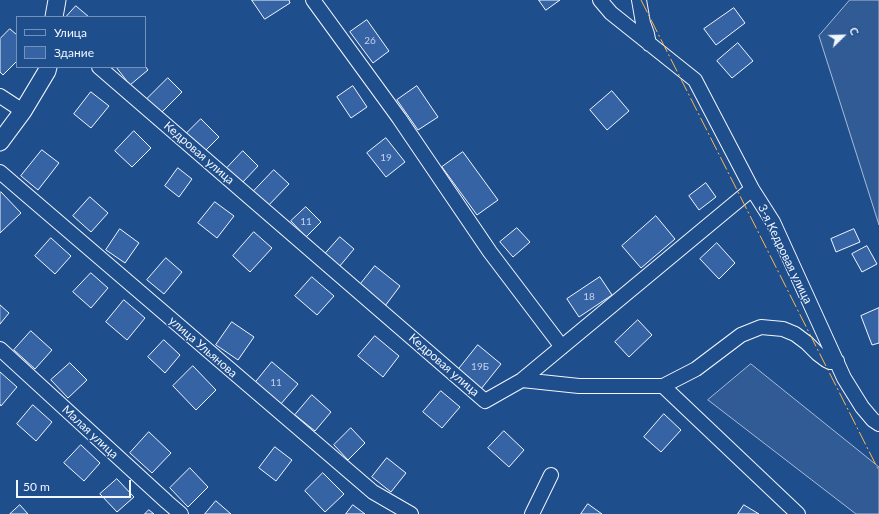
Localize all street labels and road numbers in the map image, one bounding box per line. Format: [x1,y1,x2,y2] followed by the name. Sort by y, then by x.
[161,119,237,187] street label: Кедровая улица
[755,202,815,306] street label: 3-я Кедровая улица
[166,313,240,381] street label: улица Ульянова
[406,331,482,399] street label: Кедровая улица
[59,402,121,462] street label: Малая улица

